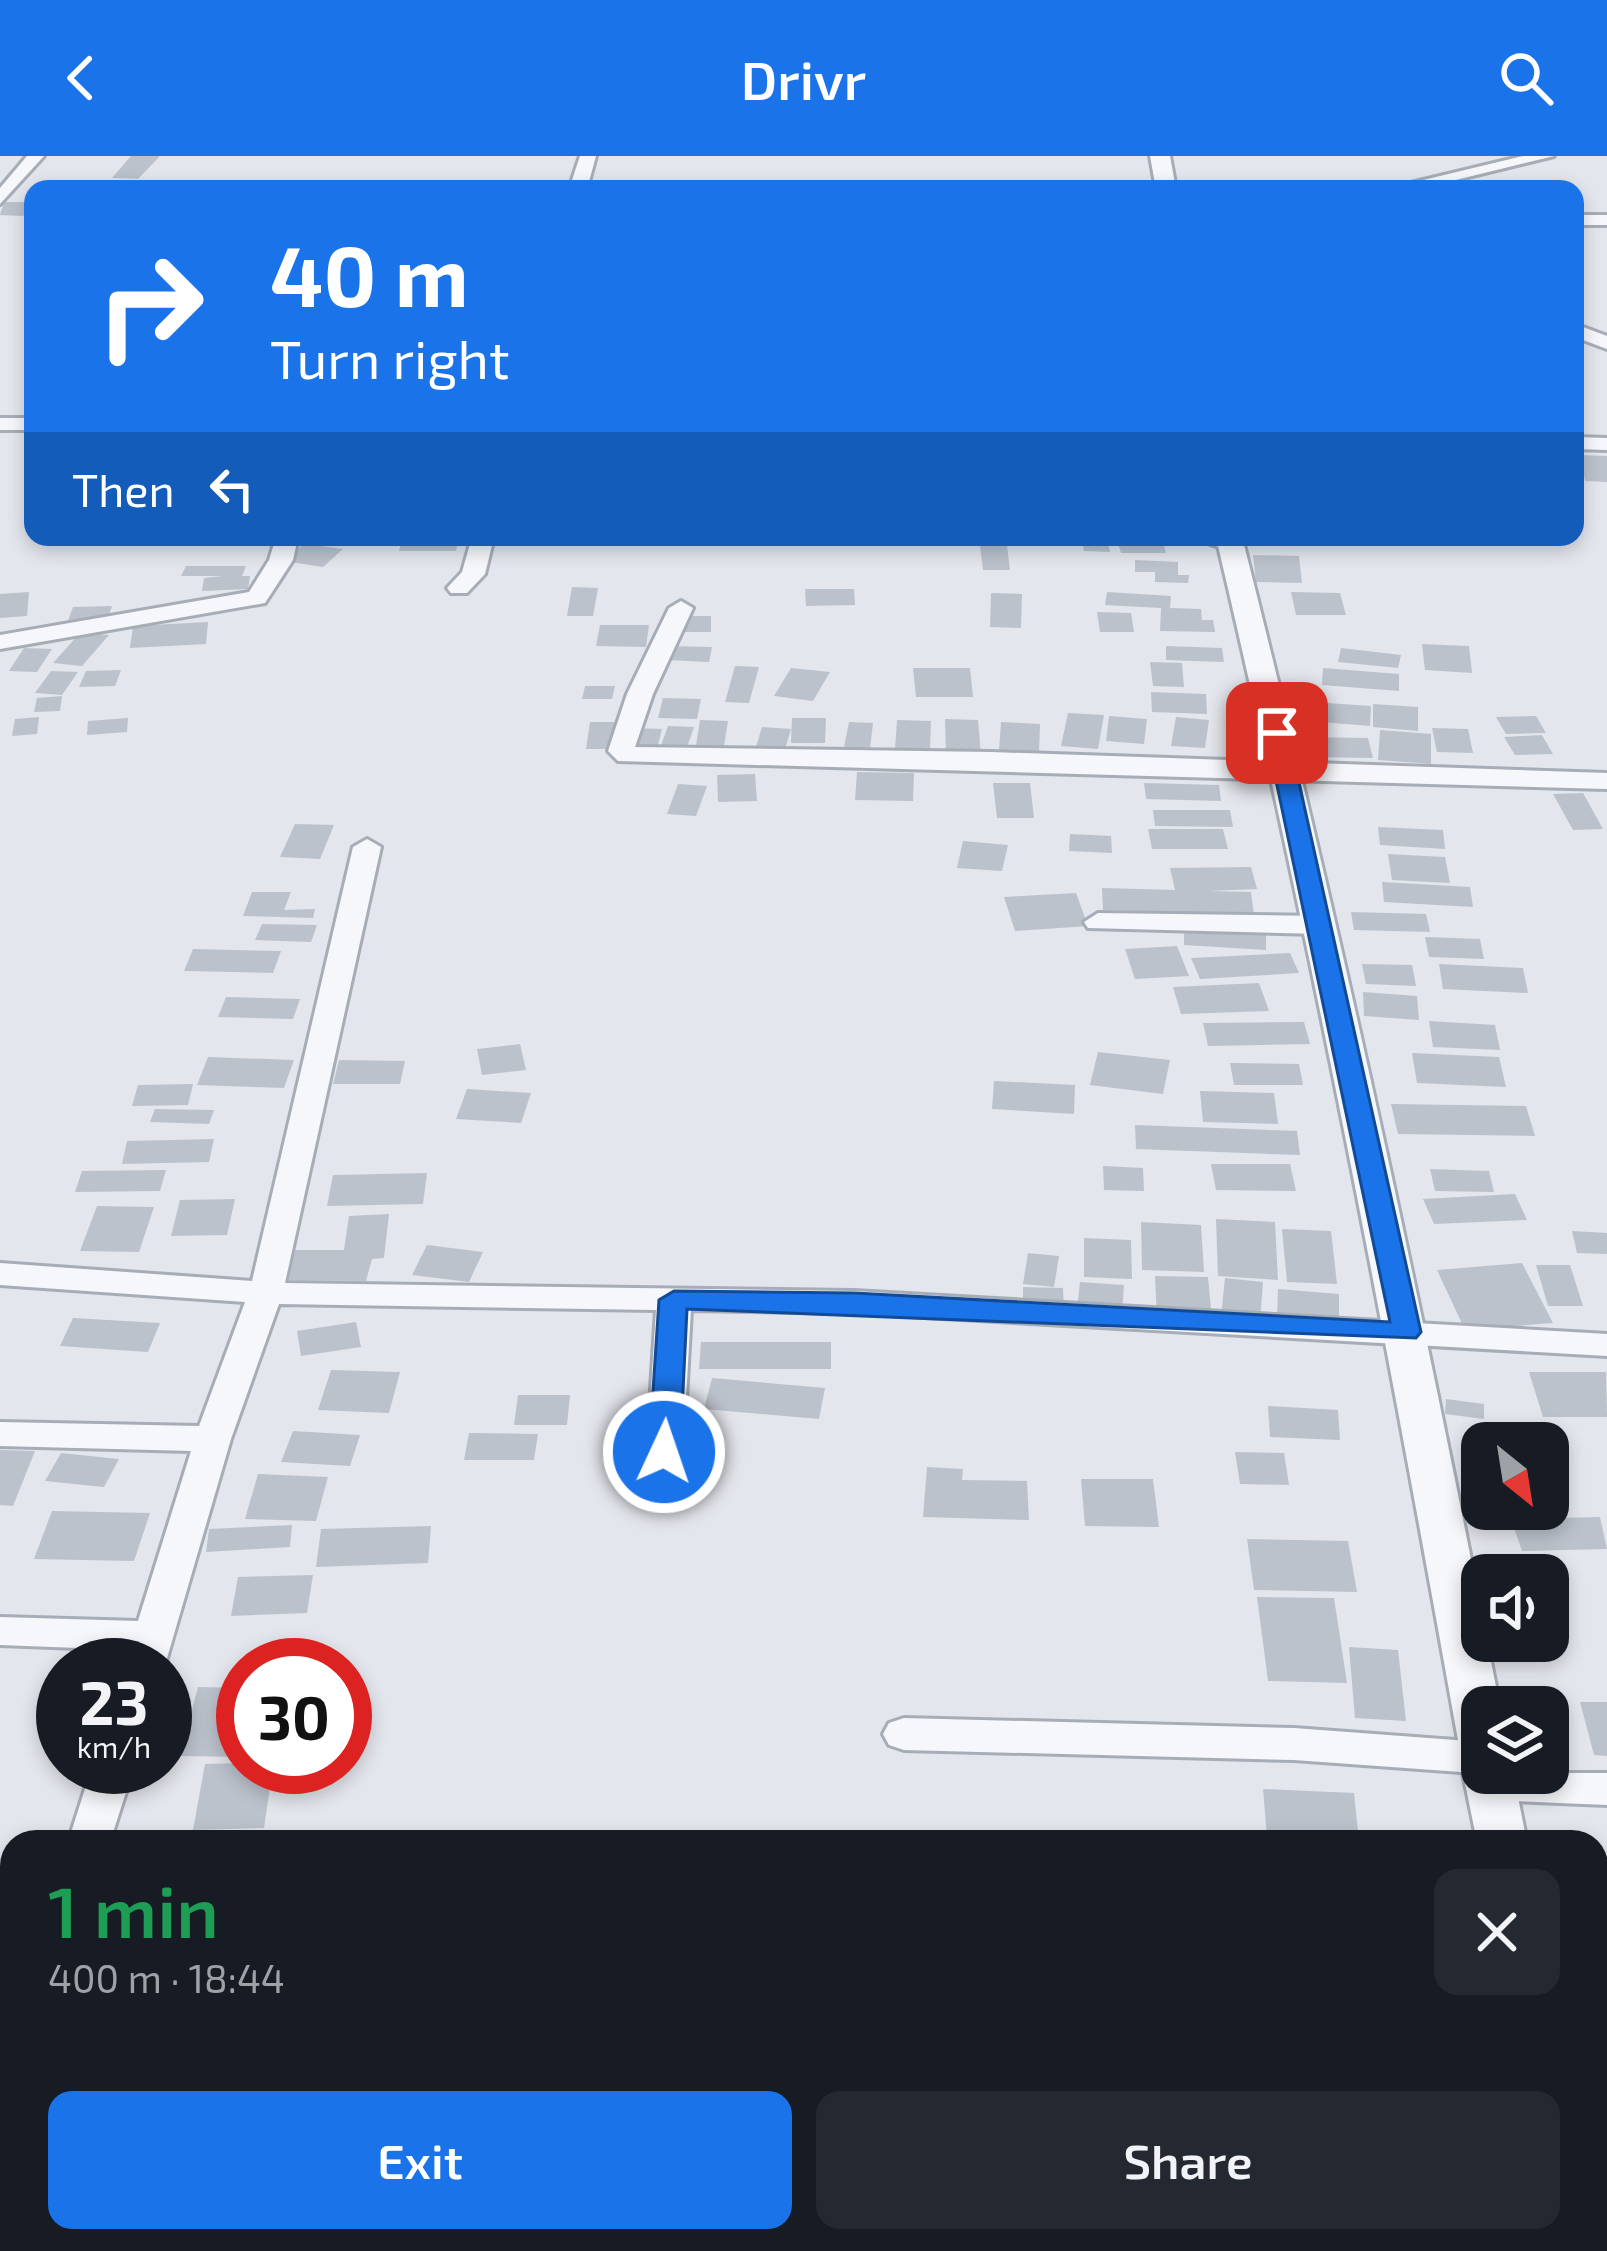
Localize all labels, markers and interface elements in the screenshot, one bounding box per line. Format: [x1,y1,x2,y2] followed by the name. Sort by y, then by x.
[48,45,114,111] icon: back
[1493,45,1559,111] icon: search
[741,46,866,111] text: Drivr
[270,223,469,324] text: 40 m
[72,228,228,384] icon: right
[270,325,510,390] text: Turn right
[199,456,265,522] icon: left
[72,462,175,516] text: Then
[1226,682,1328,784] pin
[1244,700,1310,766] icon: arrive
[601,1389,727,1515] position arrow
[1461,1422,1569,1530] north arrow
[1461,1422,1569,1794] map controls
[1461,1554,1569,1662] button: sound
[216,1638,372,1794] speed limit sign: 30
[80,1665,148,1737] text: 23
[1461,1686,1569,1794] button: layers
[77,1728,151,1764] text: km/h
[48,1866,219,1952] text: 1 min
[1434,1869,1560,1995] button: close
[48,1954,285,2001] text: 400 m · 18:44
[48,2091,792,2229] button: Exit
[816,2091,1560,2229] button: Share

